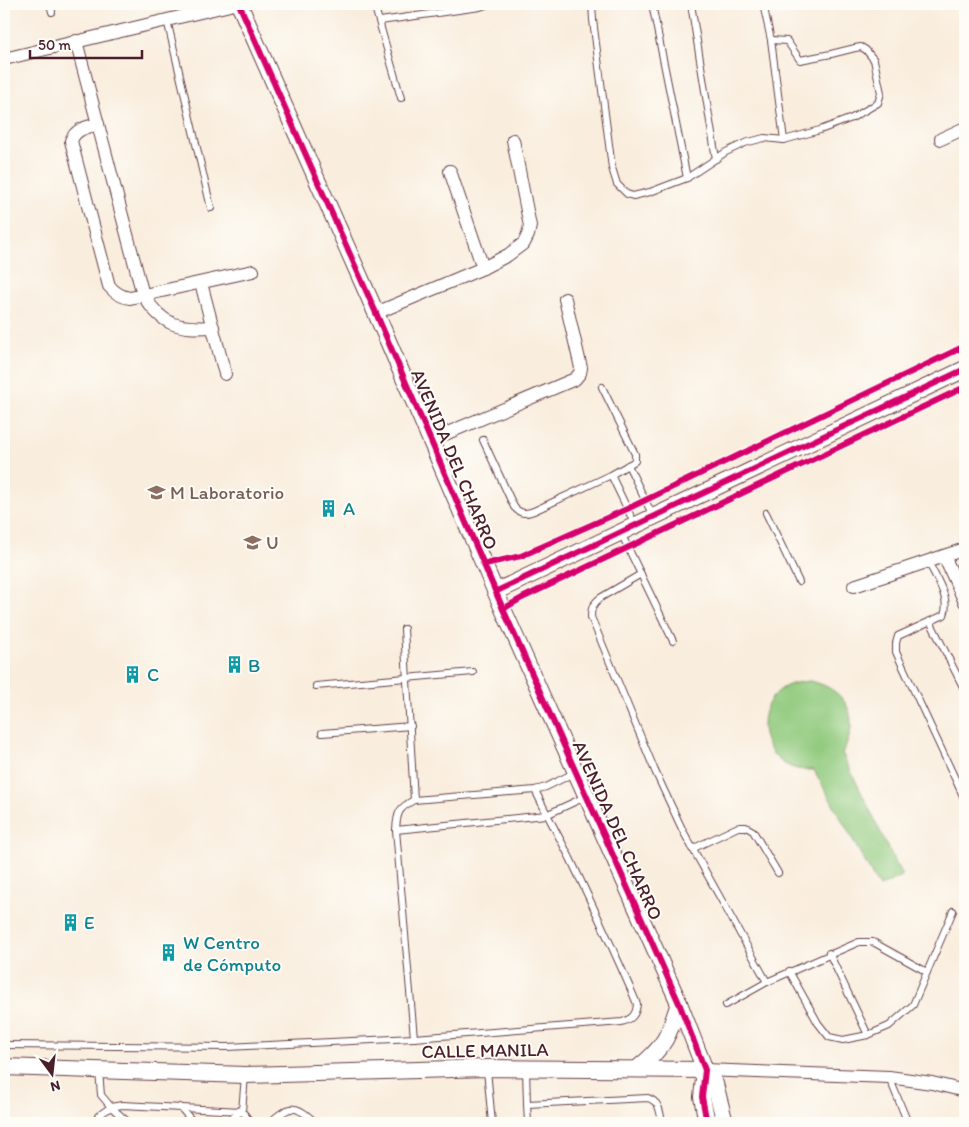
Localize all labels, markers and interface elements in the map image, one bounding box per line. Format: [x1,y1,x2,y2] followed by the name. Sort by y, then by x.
[30,28,142,60] scale bar
[38,36,71,54] text: 50 m
[406,365,503,553] street label: AVENIDA DEL CHARRO
[170,481,284,504] place label: M Laboratorio
[146,482,166,502] school or university icon: M Laboratorio
[343,497,355,520] place label: A
[319,498,339,518] building icon: A
[266,531,279,554] place label: U
[242,532,262,552] school or university icon: U
[248,654,260,677] place label: B
[224,655,244,675] building icon: B
[147,663,159,686] place label: C
[123,664,143,684] building icon: C
[568,737,668,924] street label: AVENIDA DEL CHARRO
[84,911,95,934] place label: E
[60,912,80,932] building icon: E
[183,931,281,976] place label: W Centro de Cómputo
[159,943,179,963] building icon: W Centro de Cómputo
[421,1038,549,1063] street label: CALLE MANILA
[28,1050,78,1100] north arrow
[48,1077,62,1096] text: N

